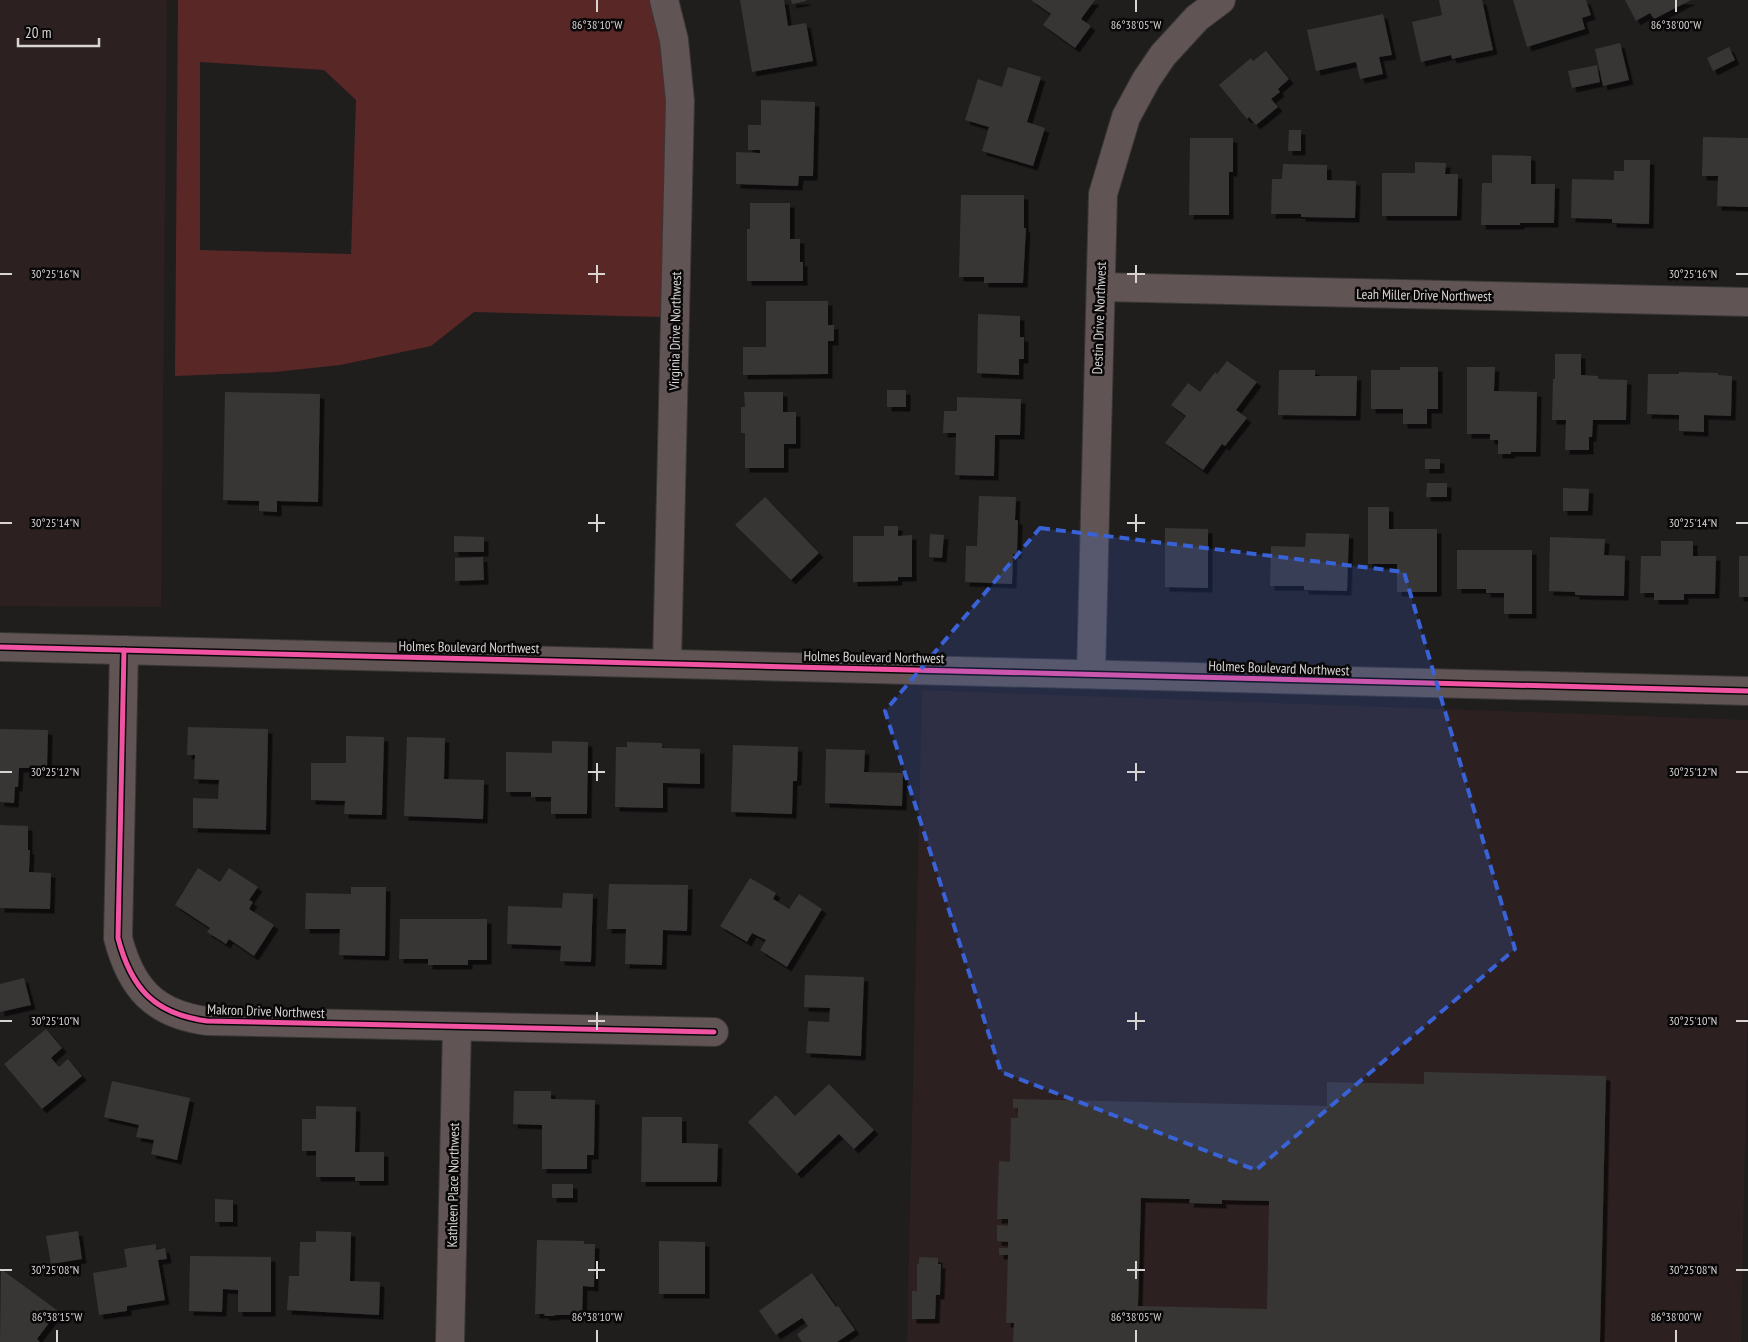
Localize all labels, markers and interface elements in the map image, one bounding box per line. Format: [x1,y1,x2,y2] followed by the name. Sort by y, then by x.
[18,15,99,47] scale bar
[572,17,622,32] text: 86°38'10"W
[1111,17,1161,32] text: 86°38'05"W
[1651,17,1701,32] text: 86°38'00"W
[25,23,51,42] text: 20 m
[1088,261,1110,375] street label: Destin Drive Northwest
[31,266,79,281] text: 30°25'16"N
[1669,266,1717,281] text: 30°25'16"N
[665,271,685,392] street label: Virginia Drive Northwest
[1356,285,1492,305] street label: Leah Miller Drive Northwest
[31,515,79,530] text: 30°25'14"N
[1669,515,1717,530] text: 30°25'14"N
[398,637,540,657] street label: Holmes Boulevard Northwest
[803,647,945,667] street label: Holmes Boulevard Northwest
[1208,657,1350,679] street label: Holmes Boulevard Northwest
[31,764,79,779] text: 30°25'12"N
[1669,764,1717,779] text: 30°25'12"N
[207,1000,325,1022] street label: Makron Drive Northwest
[31,1013,79,1028] text: 30°25'10"N
[1669,1013,1717,1028] text: 30°25'10"N
[443,1122,463,1248] street label: Kathleen Place Northwest
[31,1262,79,1277] text: 30°25'08"N
[1669,1262,1717,1277] text: 30°25'08"N
[32,1309,82,1324] text: 86°38'15"W
[572,1309,622,1324] text: 86°38'10"W
[1111,1309,1161,1324] text: 86°38'05"W
[1651,1309,1701,1324] text: 86°38'00"W

